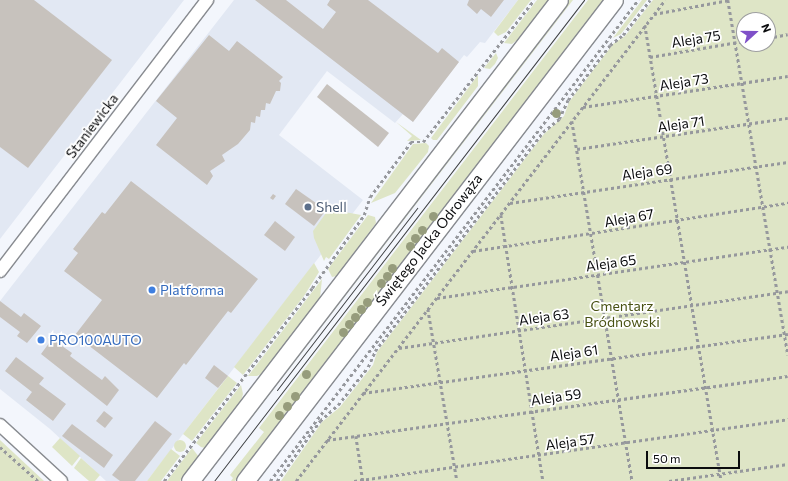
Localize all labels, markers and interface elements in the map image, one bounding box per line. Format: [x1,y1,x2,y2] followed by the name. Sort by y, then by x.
[736,12,776,52] north arrow
[759,22,774,34] text: N
[670,27,722,51] street label: Aleja 75
[658,70,710,94] street label: Aleja 73
[62,90,122,162] street label: Staniewicka
[656,112,706,136] street label: Aleja 71
[621,160,673,184] street label: Aleja 69
[372,171,486,309] street label: Świętego Jacka Odrowąża
[316,199,347,215] place label: Shell
[303,202,313,212] marker: Shell
[603,205,655,231] street label: Aleja 67
[585,251,637,275] street label: Aleja 65
[160,282,224,298] place label: Platforma
[147,285,157,295] marker: Platforma
[584,298,660,330] park label: Cmentarz Bródnowski
[518,305,570,329] street label: Aleja 63
[49,332,142,348] place label: PRO100AUTO
[36,335,46,345] marker: PRO100AUTO
[549,341,599,365] street label: Aleja 61
[530,385,582,409] street label: Aleja 59
[544,430,596,454] street label: Aleja 57
[648,443,742,469] scale bar
[653,451,681,465] text: 50 m

